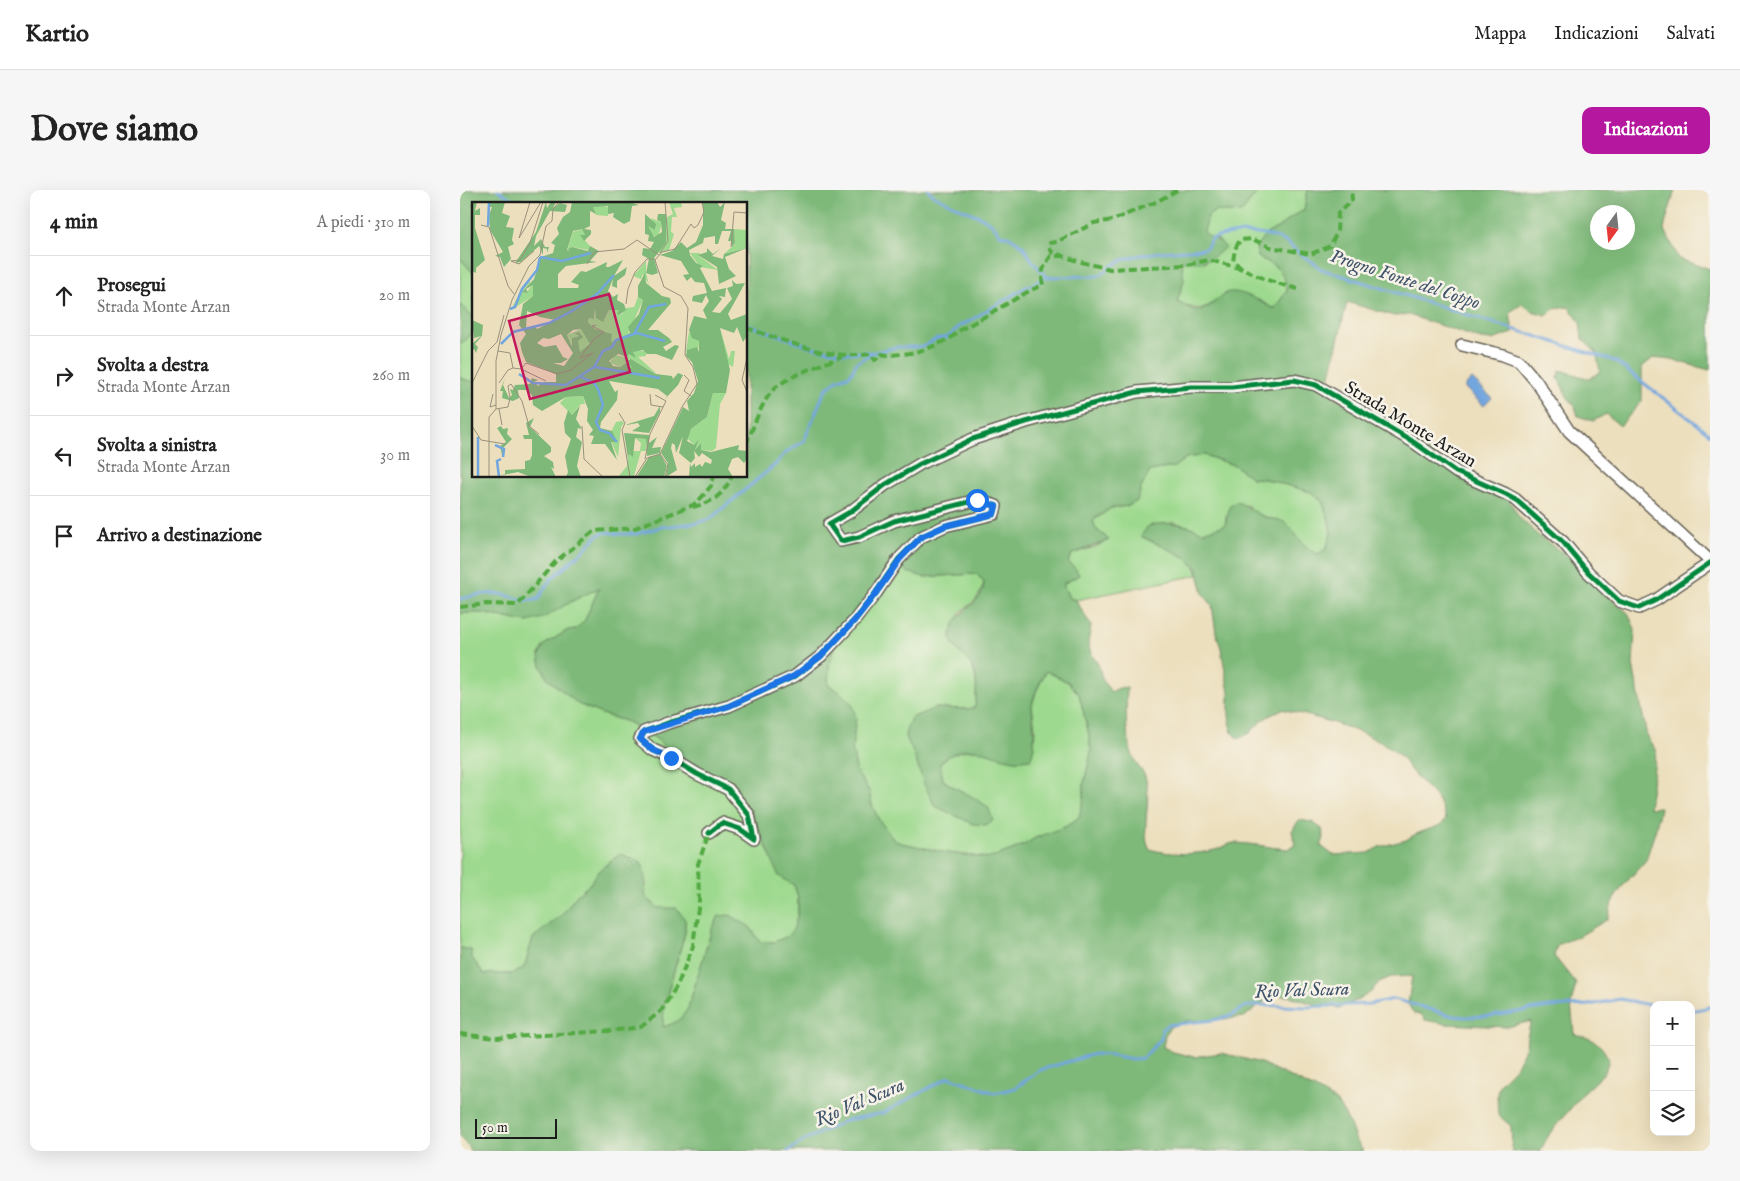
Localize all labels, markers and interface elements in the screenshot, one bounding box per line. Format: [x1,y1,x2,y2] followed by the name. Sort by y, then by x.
[25,19,89,50] text: Kartio
[1474,23,1526,46] text: Mappa
[1554,23,1639,46] text: Indicazioni
[1667,23,1715,46] text: Salvati
[1582,107,1710,154] button: Indicazioni
[30,108,198,153] text: Dove siamo
[472,202,748,478] inset map
[1590,205,1635,250] north arrow
[50,209,98,236] text: 4 min
[317,213,410,233] text: A piedi · 310 m
[1327,244,1483,316] water label: Progno Fonte del Coppo
[97,274,166,298] text: Prosegui
[50,282,78,310] icon: ahead
[379,286,410,306] text: 20 m
[97,298,230,318] text: Strada Monte Arzan
[97,354,209,378] text: Svolta a destra
[50,362,78,390] icon: right
[372,366,410,386] text: 260 m
[1340,377,1480,474] street label: Strada Monte Arzan
[97,378,230,398] text: Strada Monte Arzan
[97,434,217,458] text: Svolta a sinistra
[50,442,78,470] icon: left
[380,446,410,466] text: 30 m
[97,458,230,478] text: Strada Monte Arzan
[966,489,989,512] route start
[50,522,78,550] icon: arrive
[97,524,262,548] text: Arrivo a destinazione
[660,747,683,770] route end
[1254,977,1350,1005] water label: Rio Val Scura
[1650,1001,1695,1136] map controls
[1650,1001,1695,1046] button: +
[1650,1046,1695,1091] button: −
[812,1073,908,1133] water label: Rio Val Scura
[1650,1091,1695,1136] button: layers
[475,1116,558,1139] scale bar
[482,1119,508,1137] text: 50 m

